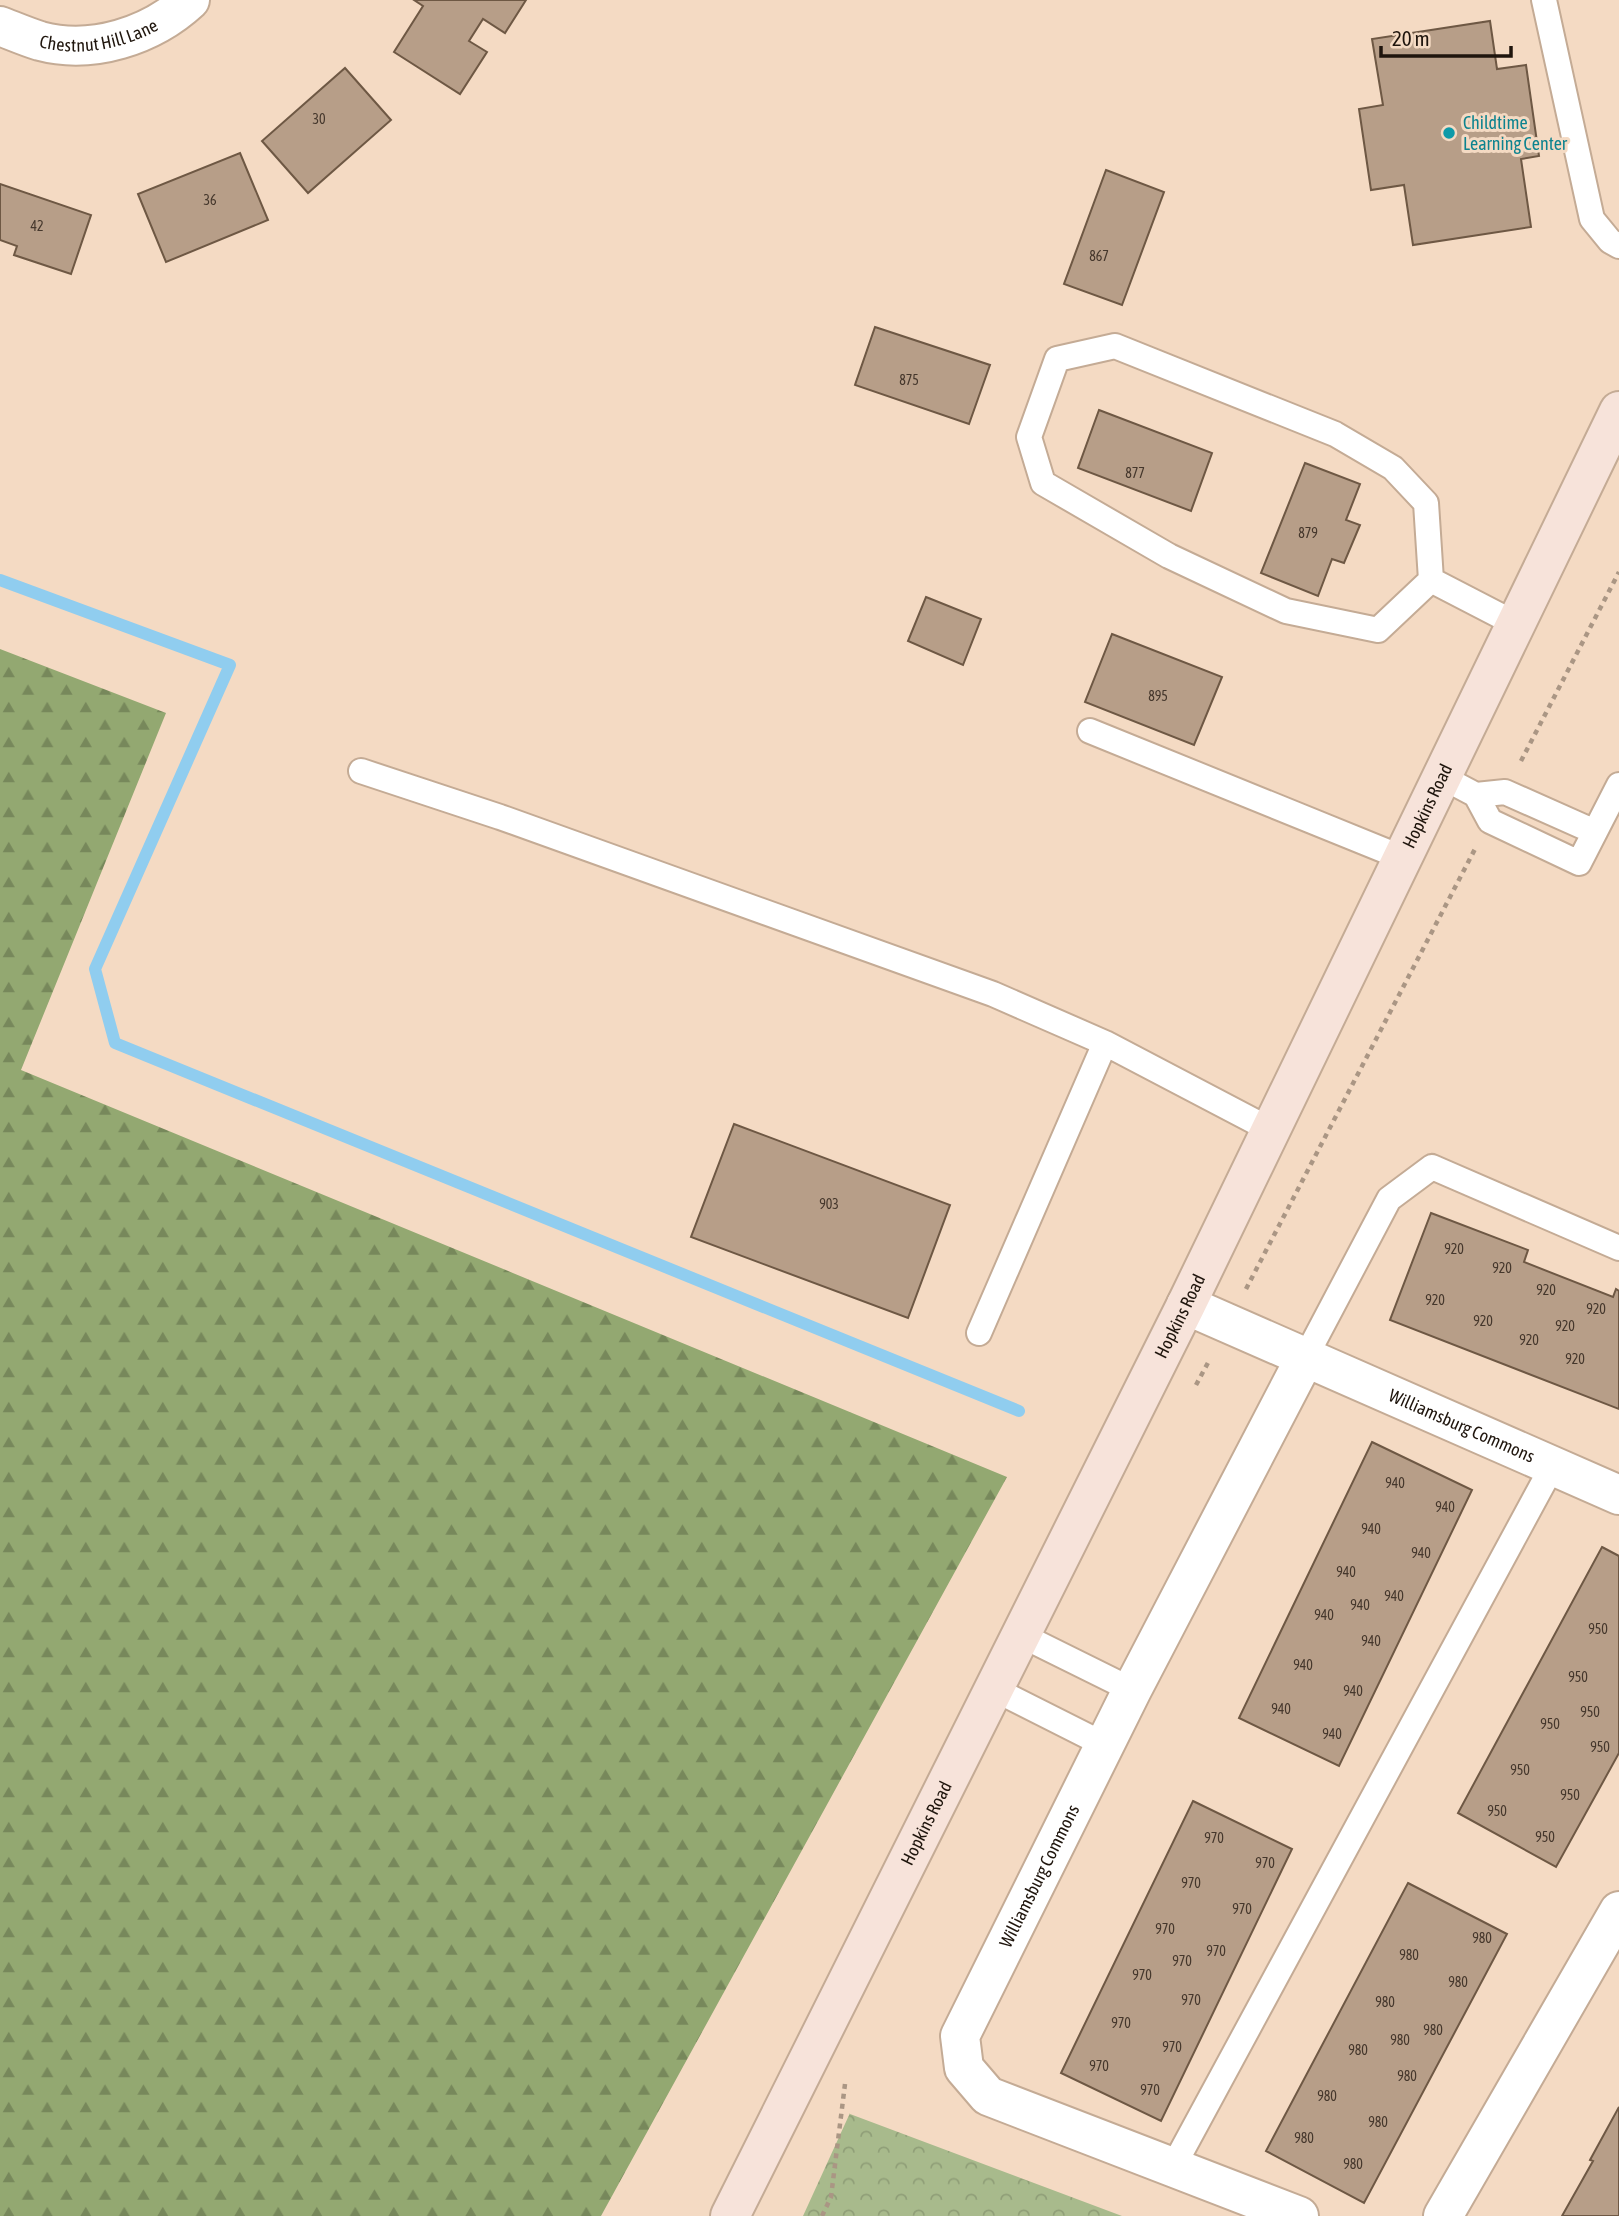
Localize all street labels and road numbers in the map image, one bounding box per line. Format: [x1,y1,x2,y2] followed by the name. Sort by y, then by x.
[38,14,161,56] street label: Chestnut Hill Lane
[1398,760,1456,851] street label: Hopkins Road
[1150,1271,1209,1362] street label: Hopkins Road
[1386,1384,1538,1467] street label: Williamsburg Commons
[896,1778,956,1869] street label: Hopkins Road
[995,1801,1083,1951] street label: Williamsburg Commons

